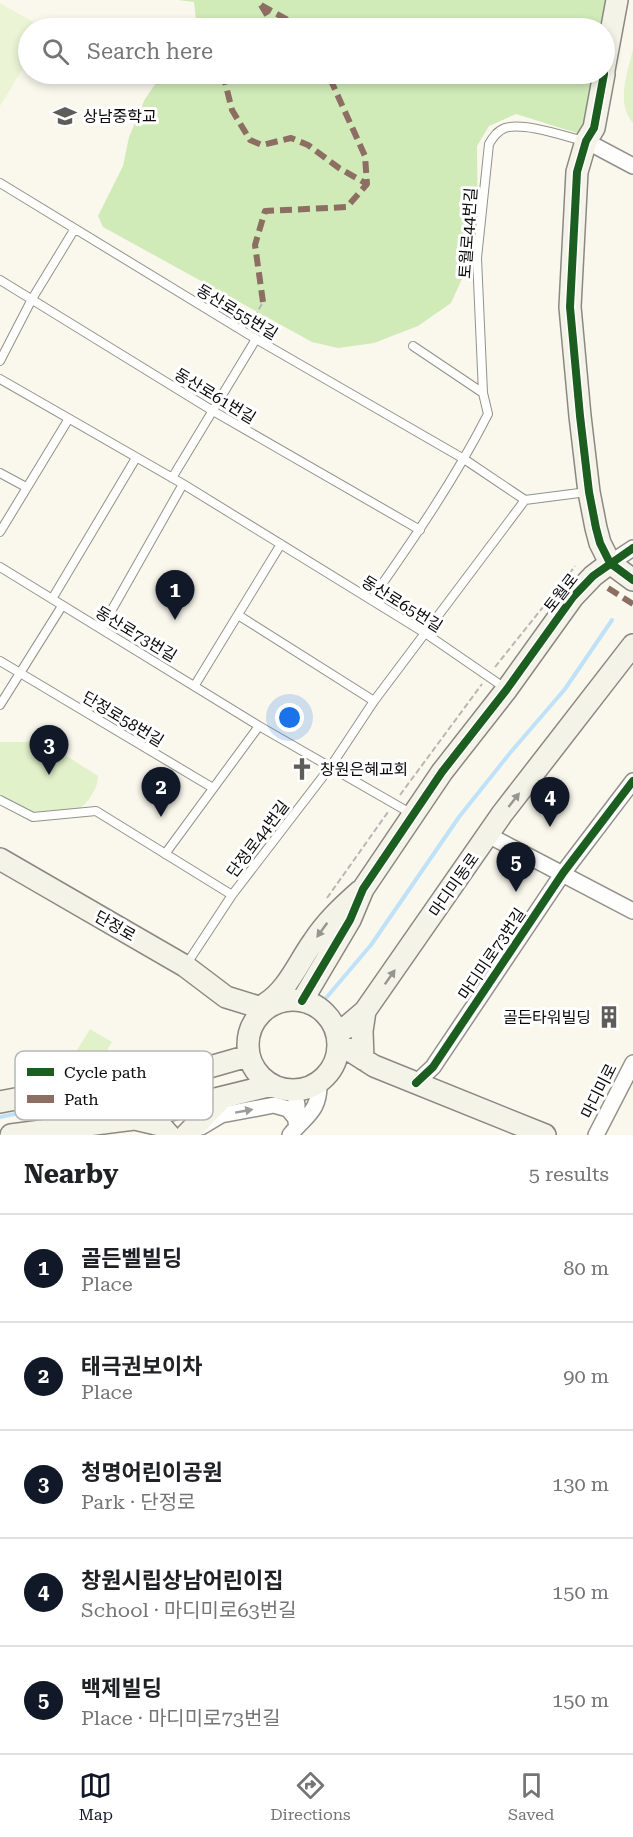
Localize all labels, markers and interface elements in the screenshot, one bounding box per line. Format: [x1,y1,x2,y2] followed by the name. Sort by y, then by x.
[18,18,615,84] search box
[39,35,72,68] icon: search
[87,39,213,64] text: Search here
[52,103,78,129] school or university icon: 상남중학교
[83,107,157,126] place label: 상남중학교
[455,187,481,279] street label: 토월로44번길
[193,280,281,344] street label: 동산로55번길
[171,364,259,428] street label: 동산로61번길
[156,570,195,620] pin: 1
[540,570,582,616] street label: 토월로
[358,572,446,636] street label: 동산로65번길
[92,602,180,666] street label: 동산로73번길
[79,687,167,751] street label: 단정로58번길
[275,703,304,732] your location
[29,726,68,775] pin: 3
[289,756,315,782] church icon: 창원은혜교회
[320,760,408,779] place label: 창원은혜교회
[142,768,180,817] pin: 2
[530,778,570,827] pin: 4
[507,792,519,807] one-way arrow
[223,797,293,881] street label: 단정로44번길
[496,842,536,892] pin: 5
[425,849,483,921] street label: 마디미동로
[454,905,530,1003] street label: 마디미로73번길
[91,907,139,945] street label: 단정로
[316,922,328,937] one-way arrow
[384,969,396,985] one-way arrow
[596,1004,622,1030] building icon: 골든타워빌딩
[503,1008,591,1027] place label: 골든타워빌딩
[15,1051,213,1120] legend
[577,1060,621,1122] street label: 마디미로
[64,1063,147,1082] text: Cycle path
[64,1090,99,1109] text: Path
[234,1106,253,1115] one-way arrow
[24,1159,118,1189] text: Nearby
[529,1162,609,1186] text: 5 results
[81,1246,182,1271] text: 골든벨빌딩
[38,1256,49,1280] text: 1
[563,1256,609,1280] text: 80 m
[81,1272,133,1296] text: Place
[81,1354,202,1379] text: 태극권보이차
[38,1364,49,1388] text: 2
[563,1364,609,1388] text: 90 m
[81,1380,133,1404] text: Place
[81,1460,223,1485] text: 청명어린이공원
[38,1472,49,1496] text: 3
[552,1472,609,1496] text: 130 m
[81,1490,195,1514] text: Park · 단정로
[81,1568,283,1593] text: 창원시립상남어린이집
[38,1580,49,1604] text: 4
[552,1580,609,1604] text: 150 m
[81,1598,297,1622] text: School · 마디미로63번길
[81,1676,162,1701] text: 백제빌딩
[38,1688,49,1712] text: 5
[552,1688,609,1712] text: 150 m
[81,1706,281,1730] text: Place · 마디미로73번길
[79,1769,113,1824] tab: Map
[270,1769,351,1824] tab: Directions
[508,1769,554,1824] tab: Saved

